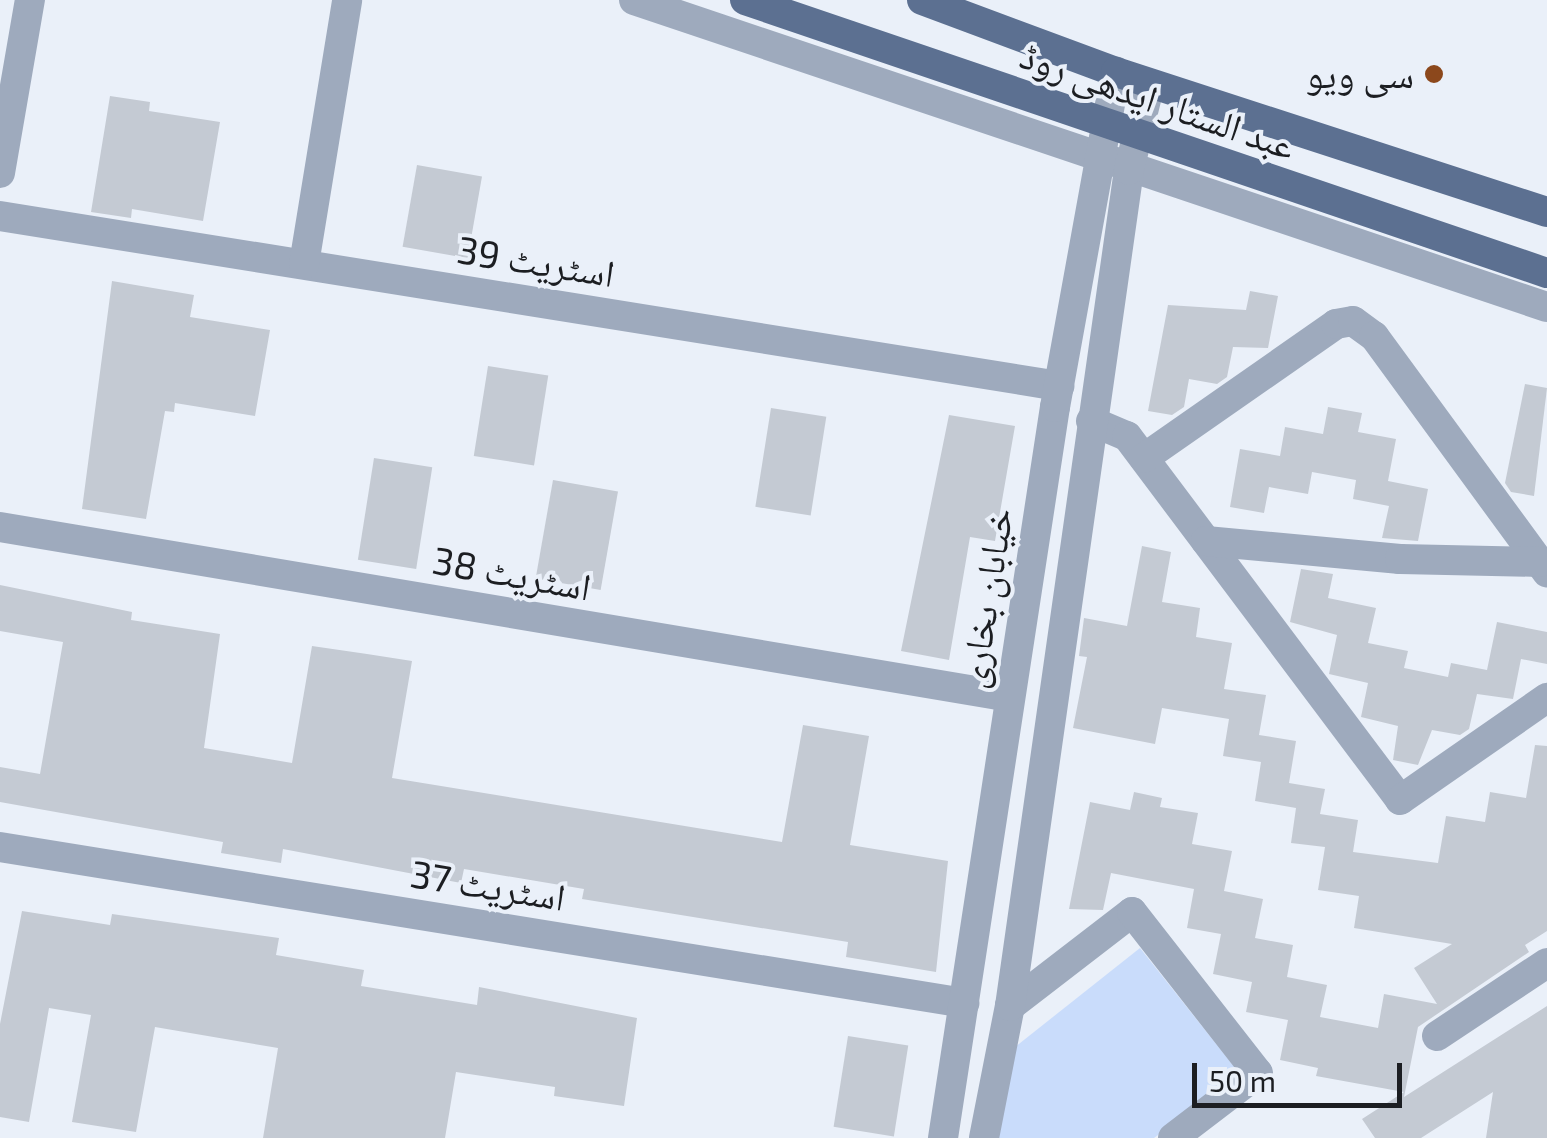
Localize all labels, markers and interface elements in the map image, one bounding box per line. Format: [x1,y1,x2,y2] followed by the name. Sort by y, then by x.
[1015,32,1301,168] street label: عبد الستار ایدھی روڈ
[1306,51,1414,97] place label: سی ویو
[1423,63,1445,85] marker: سی ویو
[454,226,618,296] street label: اسٹریٹ 39
[948,505,1022,691] street label: خیابان بخاری
[429,537,595,609] street label: اسٹریٹ 38
[407,850,569,920] street label: اسٹریٹ 37
[1197,1043,1407,1105] scale bar
[1209,1062,1276,1098] text: 50 m

